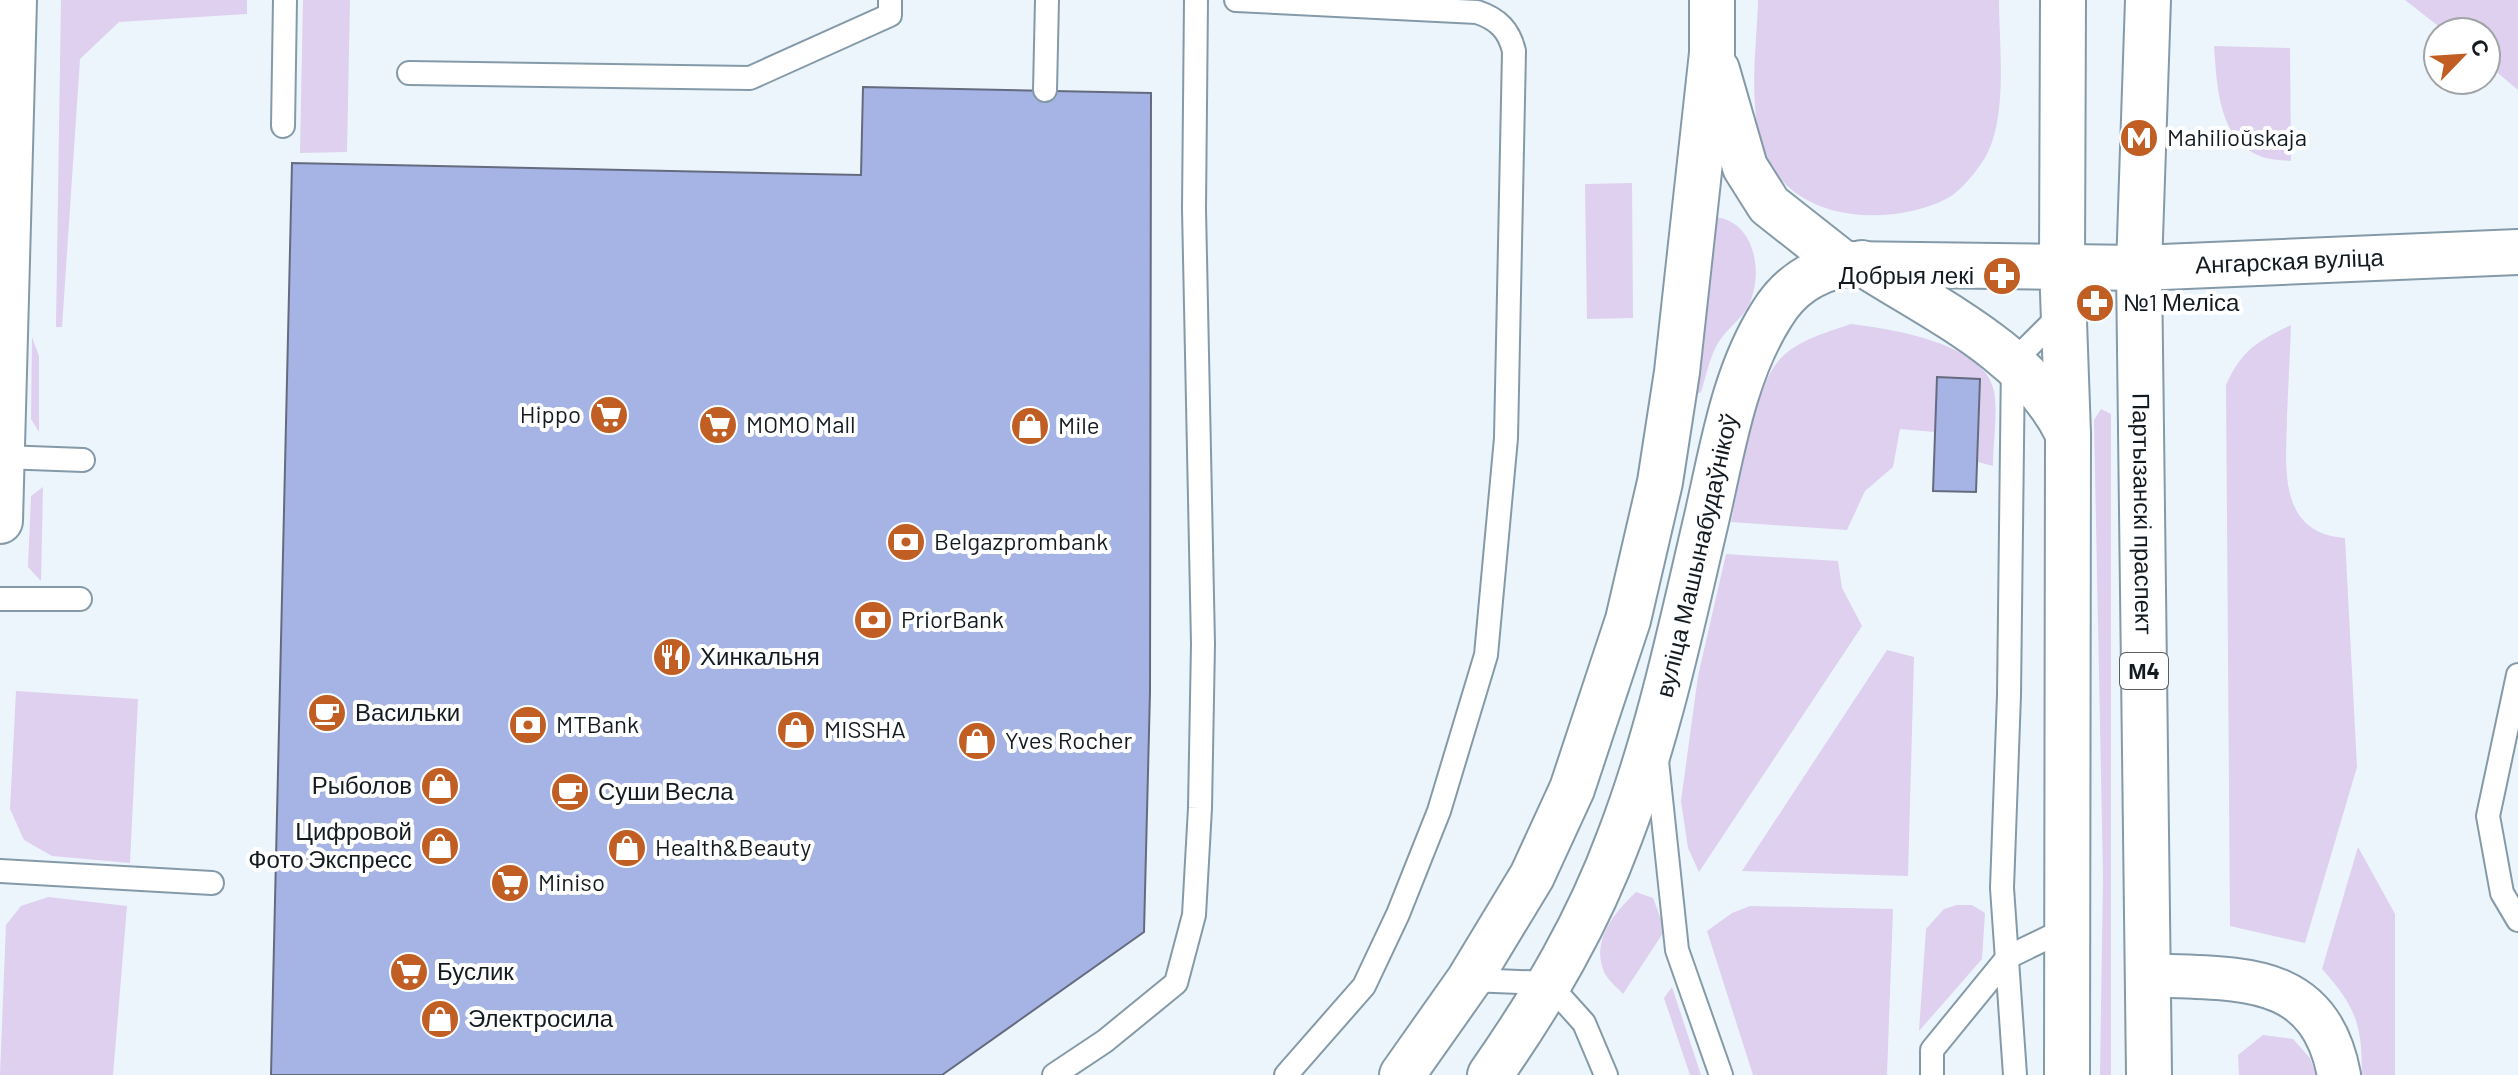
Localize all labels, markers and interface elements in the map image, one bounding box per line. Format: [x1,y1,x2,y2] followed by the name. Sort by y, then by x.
[2422,16,2502,96] north arrow
[2466,34,2496,60] text: С
[2118,117,2160,159] metro station icon: Mahilioŭskaja
[2167,122,2307,151] place label: Mahilioŭskaja
[2195,242,2385,279] street label: Ангарская вуліца
[1981,255,2023,297] pharmacy icon: Добрыя лекі
[1839,260,1974,289] place label: Добрыя лекі
[2074,282,2116,324] pharmacy icon: №1 Меліса
[2123,287,2240,316] place label: №1 Меліса
[2128,393,2160,635] street label: Партызанскі праспект
[588,394,630,436] supermarket icon: Hippo
[520,399,581,428] place label: Hippo
[697,404,739,446] supermarket icon: MOMO Mall
[1009,405,1051,447] shop icon: Mile
[746,409,855,438] place label: MOMO Mall
[1058,410,1100,439] place label: Mile
[1648,410,1743,700] street label: вуліца Машынабудаўнікоў
[885,521,927,563] bank icon: Belgazprombank
[934,526,1108,555] place label: Belgazprombank
[852,599,894,641] bank icon: PriorBank
[901,604,1004,633] place label: PriorBank
[651,636,693,678] restaurant icon: Хинкальня
[700,641,820,670] place label: Хинкальня
[2120,653,2168,689] road number: М4
[306,692,348,734] cafe icon: Васильки
[355,697,460,726] place label: Васильки
[507,704,549,746] bank icon: MTBank
[556,709,639,738] place label: MTBank
[775,709,817,751] shop icon: MISSHA
[824,714,906,743] place label: MISSHA
[956,720,998,762] shop icon: Yves Rocher
[1005,725,1132,754] place label: Yves Rocher
[419,765,461,807] shop icon: Рыболов
[312,770,412,799] place label: Рыболов
[549,771,591,813] cafe icon: Суши Весла
[598,776,734,805] place label: Суши Весла
[248,816,412,873] place label: Цифровой Фото Экспресс
[419,825,461,867] shop icon: Цифровой Фото Экспресс
[606,827,648,869] shop icon: Health&Beauty
[655,832,811,861] place label: Health&Beauty
[489,862,531,904] supermarket icon: Miniso
[538,867,605,896] place label: Miniso
[388,951,430,993] supermarket icon: Буслик
[437,956,514,985] place label: Буслик
[419,998,461,1040] shop icon: Электросила
[468,1003,614,1032] place label: Электросила

